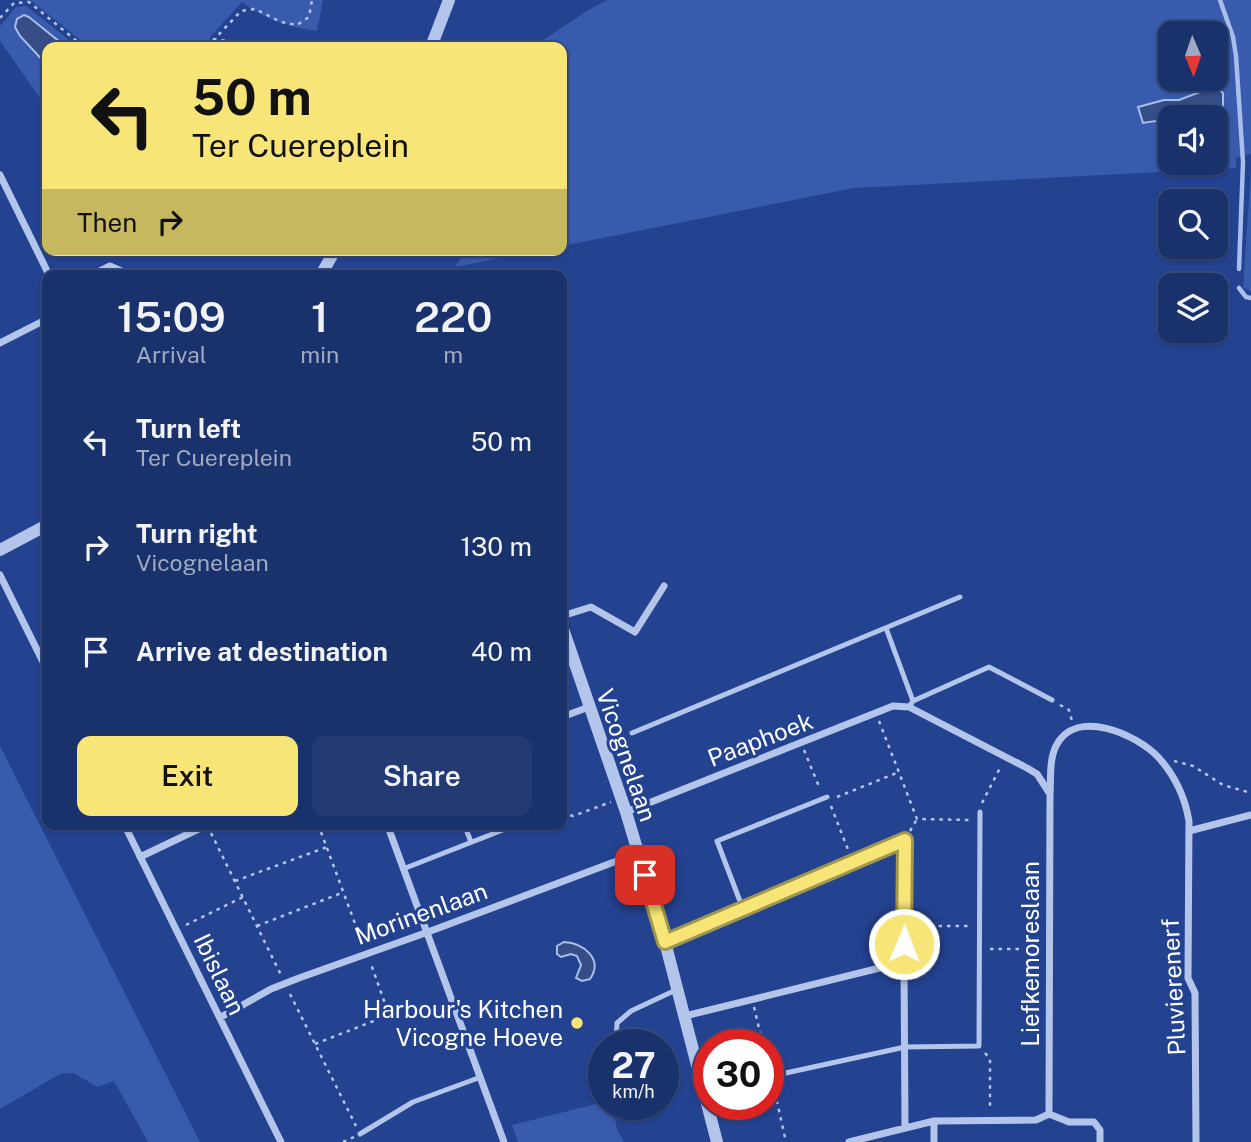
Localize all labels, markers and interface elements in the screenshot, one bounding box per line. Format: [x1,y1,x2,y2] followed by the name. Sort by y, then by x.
[1158,21,1228,91] north arrow
[1158,21,1228,343] map controls
[192,68,312,126] text: 50 m
[77,70,168,161] icon: left
[1158,105,1228,175] button: sound
[192,127,409,164] text: Ter Cuereplein
[1158,189,1228,259] button: search
[151,203,189,241] icon: right
[77,207,137,238] text: Then
[1158,273,1228,343] button: layers
[117,292,226,341] text: 15:09
[311,292,329,341] text: 1
[414,292,492,341] text: 220
[136,341,207,368] text: Arrival
[300,341,339,368] text: min
[443,341,463,368] text: m
[136,413,241,444] text: Turn left
[77,423,115,461] icon: left
[471,426,532,457] text: 50 m
[136,444,292,471] text: Ter Cuereplein
[136,518,258,549] text: Turn right
[77,528,115,566] icon: right
[460,531,532,562] text: 130 m
[136,549,269,576] text: Vicognelaan
[77,633,115,671] icon: arrive
[136,636,388,667] text: Arrive at destination
[471,636,532,667] text: 40 m
[591,685,663,825] street label: Vicognelaan
[703,706,817,772] street label: Paaphoek
[77,736,298,816] button: Exit
[312,736,532,816] button: Share
[615,845,675,905] pin
[626,856,664,894] icon: arrive
[1016,861,1044,1047] street label: Liefkemoreslaan
[351,876,491,950] street label: Morinenlaan
[867,907,941,981] position arrow
[1155,918,1191,1056] street label: Pluvierenerf
[188,929,252,1019] street label: Ibislaan
[363,995,563,1051] place label: Harbour's Kitchen Vicogne Hoeve
[569,1015,585,1031] marker: Harbour's Kitchen Vicogne Hoeve
[693,1029,784,1120] speed limit sign: 30
[611,1045,656,1086] text: 27
[612,1081,655,1102] text: km/h

